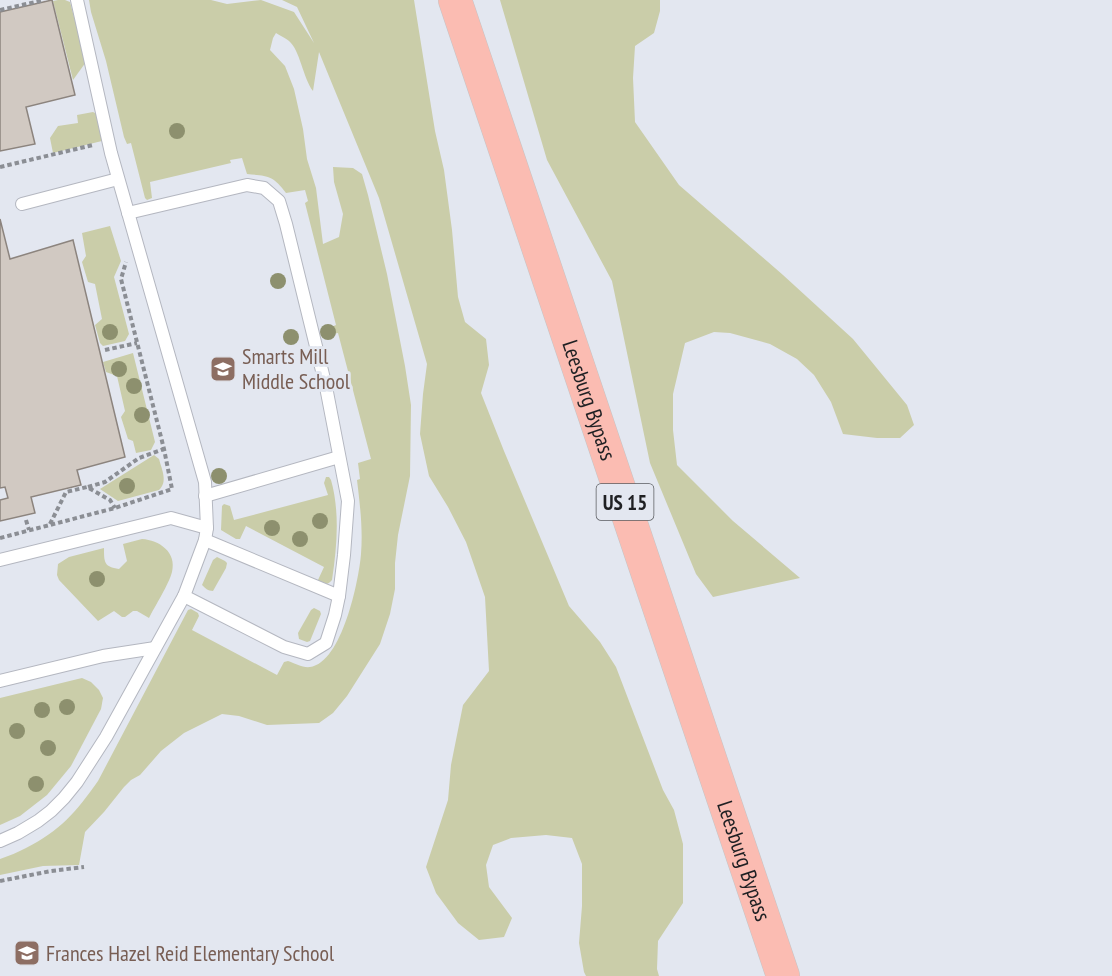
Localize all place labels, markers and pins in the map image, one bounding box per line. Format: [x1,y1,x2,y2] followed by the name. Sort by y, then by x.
[242,342,351,395] place label: Smarts Mill Middle School
[208,354,238,384] school or university icon: Smarts Mill Middle School
[12,938,42,968] school or university icon: Frances Hazel Reid Elementary School
[46,939,335,967] place label: Frances Hazel Reid Elementary School

